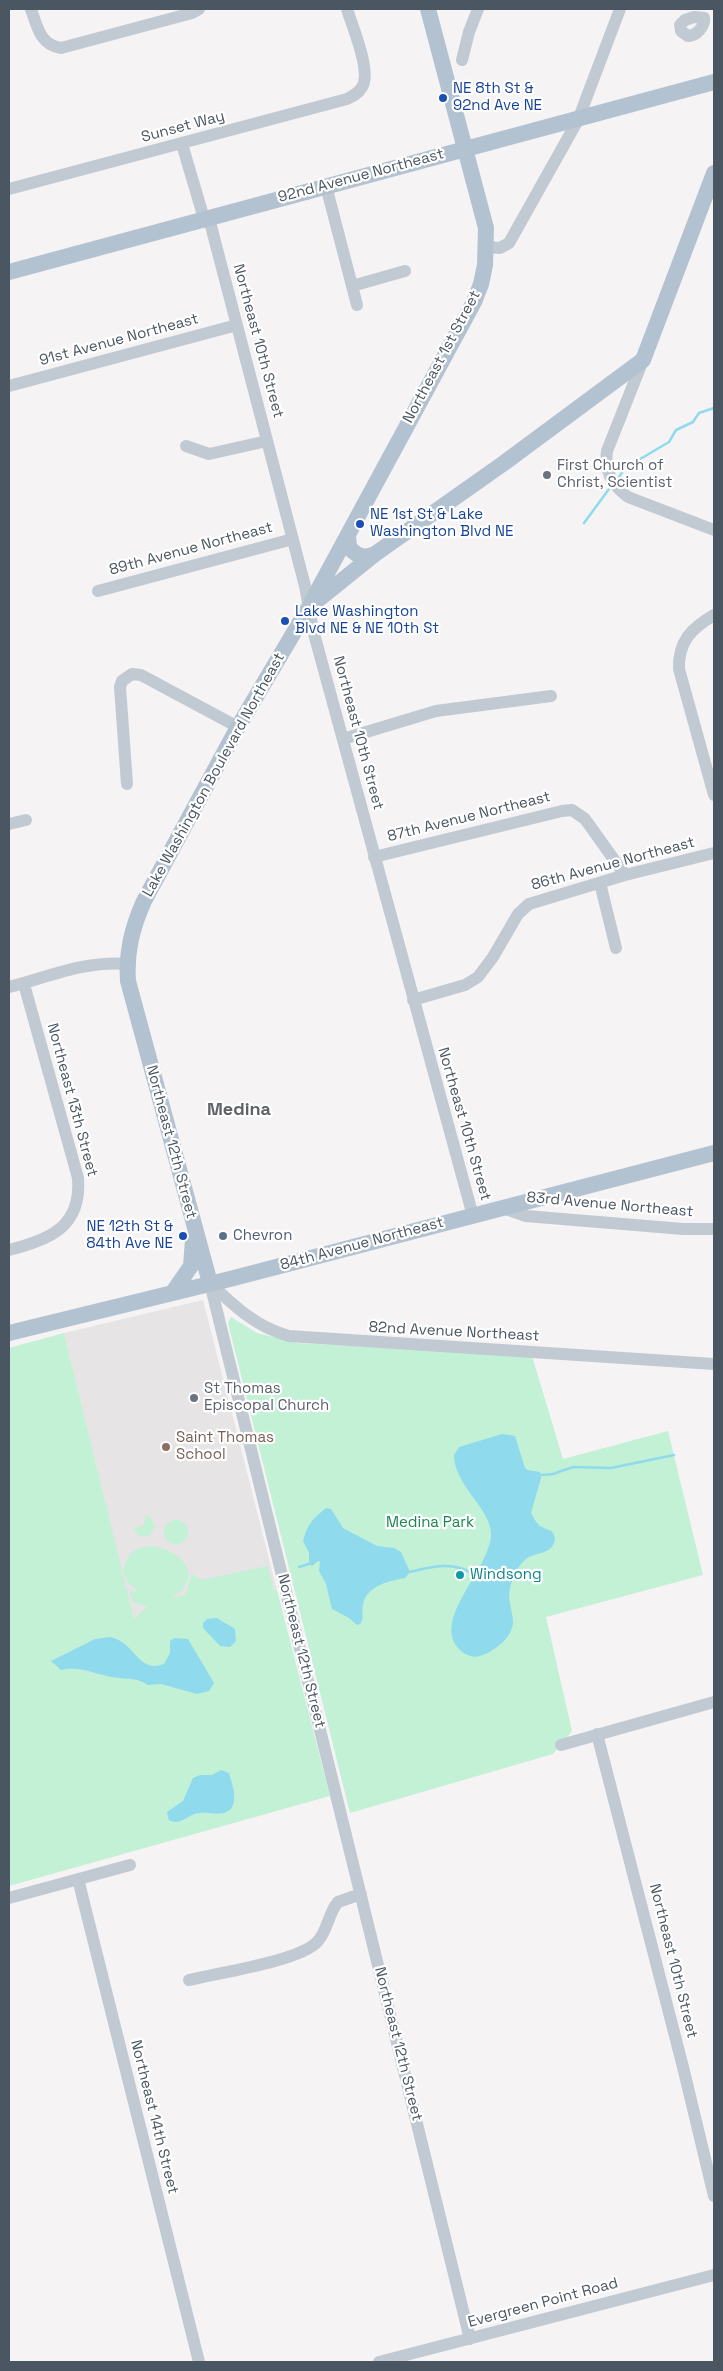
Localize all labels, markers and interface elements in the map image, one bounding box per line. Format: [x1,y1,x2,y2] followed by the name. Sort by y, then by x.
[453,80,542,115] place label: NE 8th St & 92nd Ave NE
[437,92,449,104] marker: NE 8th St & 92nd Ave NE
[139,107,227,147] street label: Sunset Way
[276,145,446,207] street label: 92nd Avenue Northeast
[229,262,287,420] street label: Northeast 10th Street
[399,288,485,426] street label: Northeast 1st Street
[38,310,200,370] street label: 91st Avenue Northeast
[557,457,672,492] place label: First Church of Christ, Scientist
[541,469,553,481] marker: First Church of Christ, Scientist
[370,506,513,541] place label: NE 1st St & Lake Washington Blvd NE
[354,518,366,530] marker: NE 1st St & Lake Washington Blvd NE
[107,519,275,579] street label: 89th Avenue Northeast
[295,603,439,638] place label: Lake Washington Blvd NE & NE 10th St
[279,615,291,627] marker: Lake Washington Blvd NE & NE 10th St
[139,650,289,900] street label: Lake Washington Boulevard Northeast
[329,654,387,812] street label: Northeast 10th Street
[386,788,552,846] street label: 87th Avenue Northeast
[529,834,697,894] street label: 86th Avenue Northeast
[43,1021,101,1179] street label: Northeast 13th Street
[433,1045,495,1203] street label: Northeast 10th Street
[142,1063,200,1221] street label: Northeast 12th Street
[207,1099,271,1121] district label: Medina
[526,1189,694,1221] street label: 83rd Avenue Northeast
[278,1213,446,1275] street label: 84th Avenue Northeast
[86,1218,173,1253] place label: NE 12th St & 84th Ave NE
[233,1227,292,1245] place label: Chevron
[177,1230,189,1242] marker: NE 12th St & 84th Ave NE
[217,1230,229,1242] marker: Chevron
[368,1319,540,1345] street label: 82nd Avenue Northeast
[204,1380,329,1415] place label: St Thomas Episcopal Church
[188,1392,200,1404] marker: St Thomas Episcopal Church
[176,1429,274,1464] place label: Saint Thomas School
[160,1441,172,1453] marker: Saint Thomas School
[386,1514,474,1532] park label: Medina Park
[470,1566,542,1584] place label: Windsong
[454,1569,466,1581] marker: Windsong
[273,1572,329,1730] street label: Northeast 12th Street
[645,1882,701,2040] street label: Northeast 10th Street
[370,1965,426,2123] street label: Northeast 12th Street
[126,2038,182,2196] street label: Northeast 14th Street
[466,2274,620,2332] street label: Evergreen Point Road

